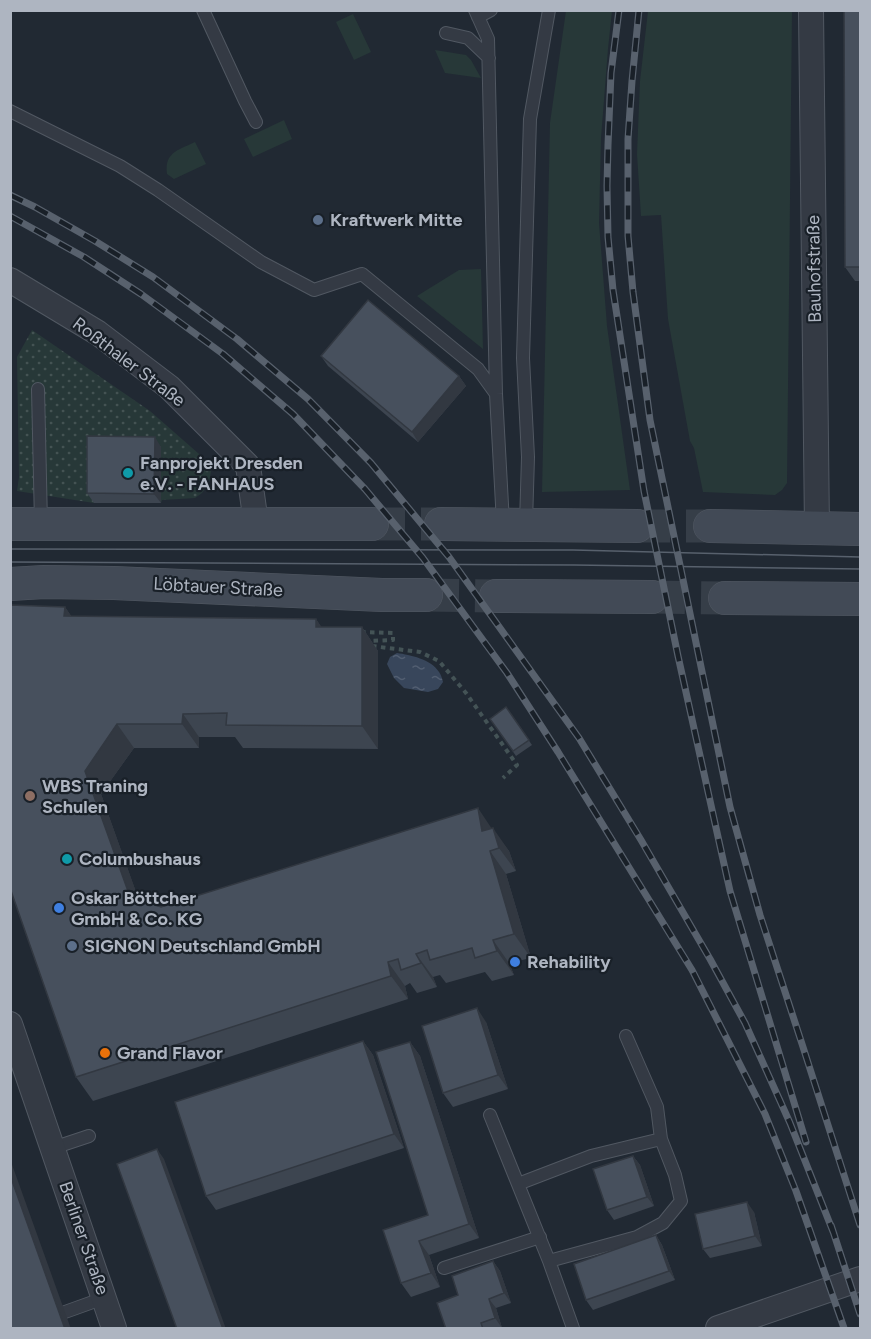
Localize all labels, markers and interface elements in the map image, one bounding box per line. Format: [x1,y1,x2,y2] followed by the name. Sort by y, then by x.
[330,209,463,231] place label: Kraftwerk Mitte
[311,213,325,227] marker: Kraftwerk Mitte
[802,215,826,323] street label: Bauhofstraße
[68,312,190,412] street label: Roßthaler Straße
[140,452,303,495] place label: Fanprojekt Dresden e.V. - FANHAUS
[121,466,135,480] marker: Fanprojekt Dresden e.V. - FANHAUS
[153,573,284,601] street label: Löbtauer Straße
[42,775,148,818] place label: WBS Traning Schulen
[23,789,37,803] marker: WBS Traning Schulen
[79,848,201,870] place label: Columbushaus
[60,852,74,866] marker: Columbushaus
[71,887,202,930] place label: Oskar Böttcher GmbH & Co. KG
[52,901,66,915] marker: Oskar Böttcher GmbH & Co. KG
[84,935,321,957] place label: SIGNON Deutschland GmbH
[65,939,79,953] marker: SIGNON Deutschland GmbH
[527,951,611,973] place label: Rehability
[508,955,522,969] marker: Rehability
[117,1042,223,1064] place label: Grand Flavor
[98,1046,112,1060] marker: Grand Flavor
[54,1178,114,1298] street label: Berliner Straße

